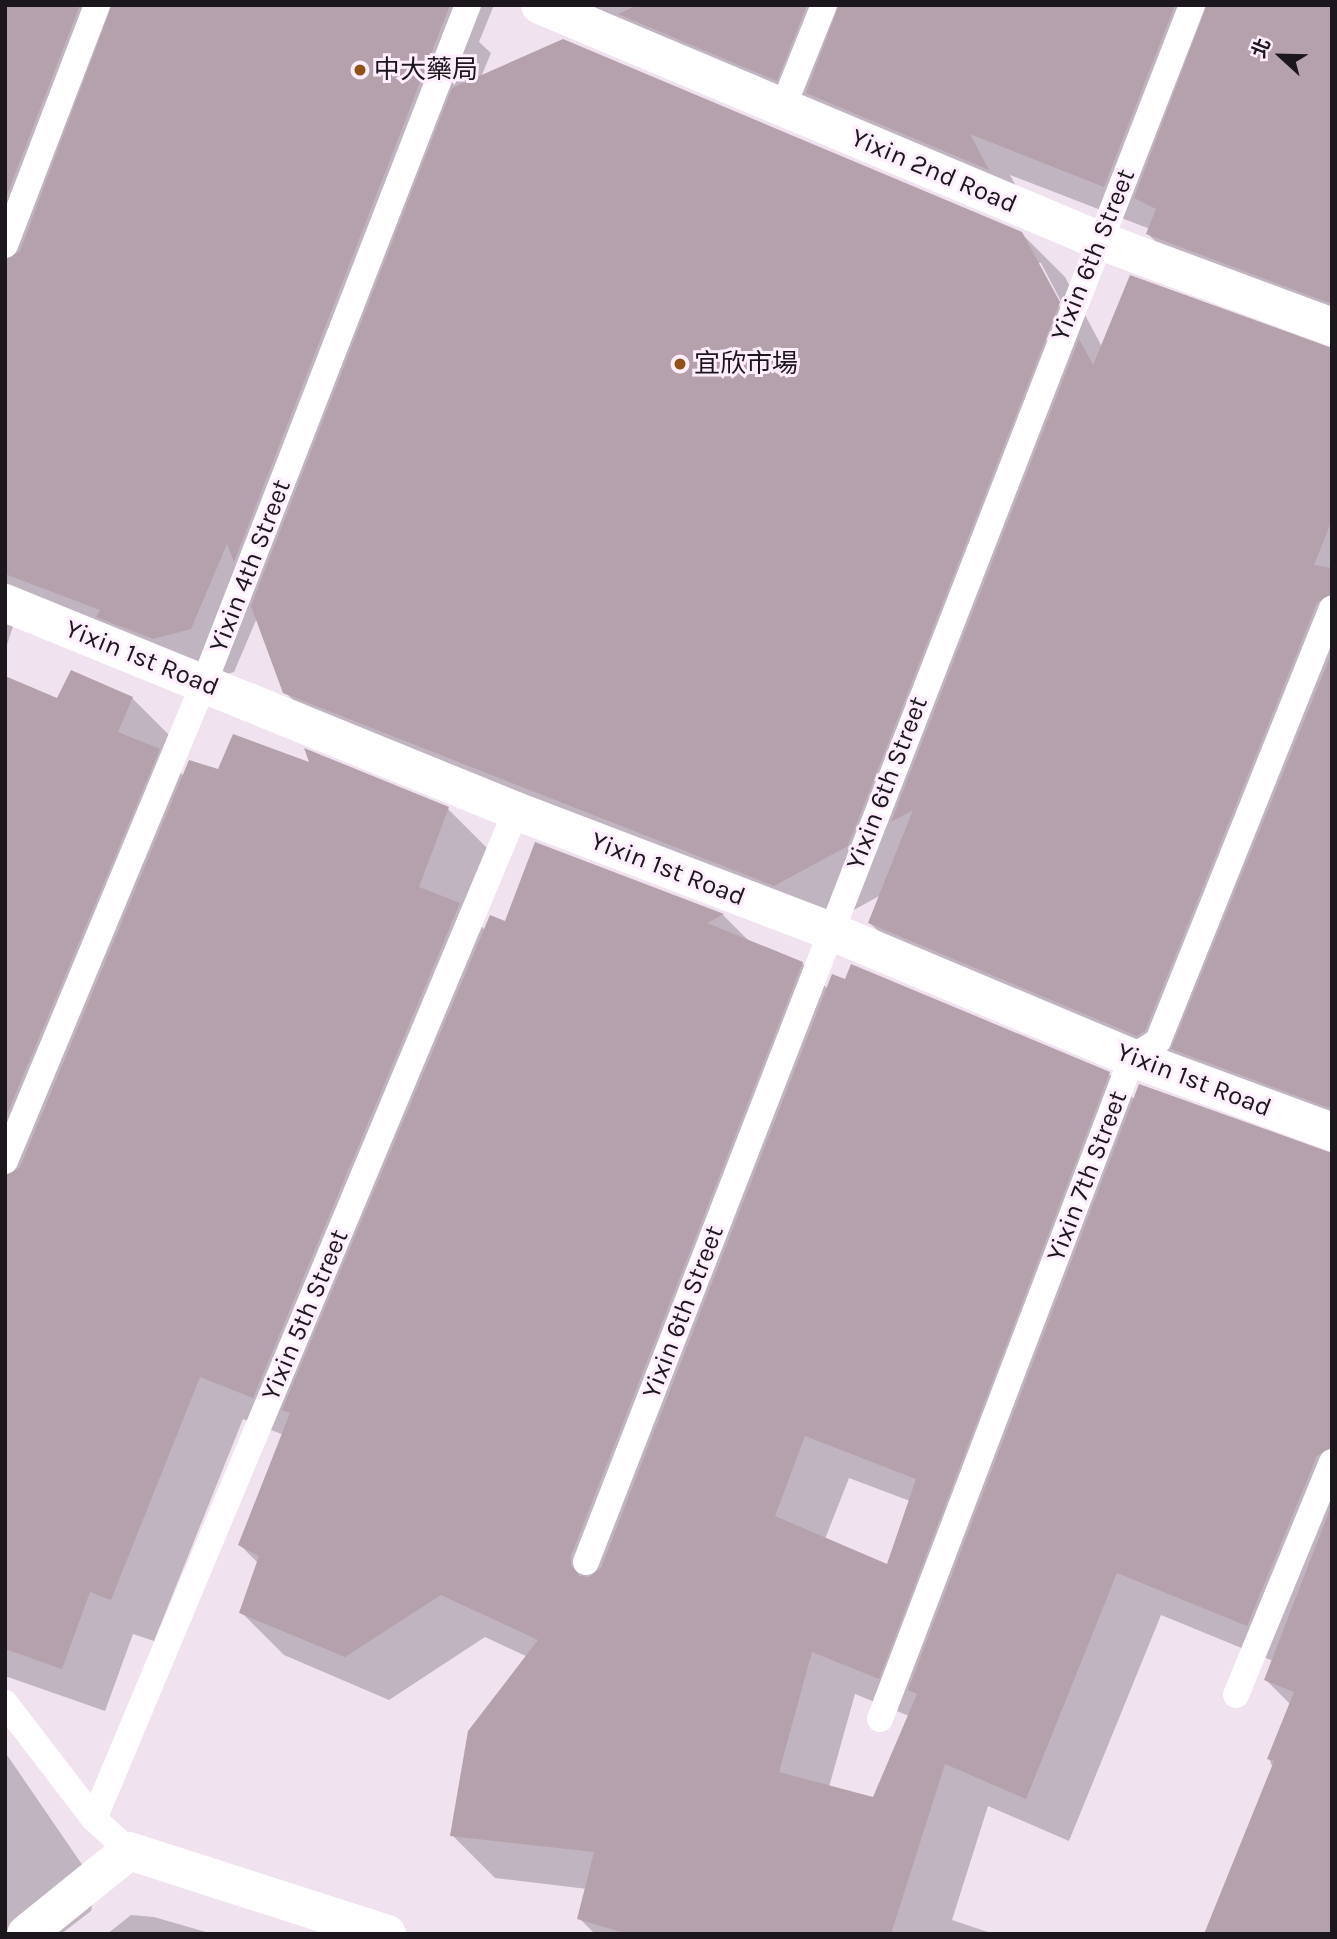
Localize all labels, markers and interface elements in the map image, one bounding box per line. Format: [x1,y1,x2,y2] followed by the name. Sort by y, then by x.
[1246,21,1316,91] north arrow
[1248,35,1275,61] text: 北
[374,54,478,86] place label: 中大藥局
[352,62,368,78] marker: 中大藥局
[846,122,1022,220] street label: Yixin 2nd Road
[1044,164,1142,346] street label: Yixin 6th Street
[694,348,798,380] place label: 宜欣市場
[672,356,688,372] marker: 宜欣市場
[203,475,297,657] street label: Yixin 4th Street
[61,613,223,703] street label: Yixin 1st Road
[840,692,934,874] street label: Yixin 6th Street
[586,825,750,913] street label: Yixin 1st Road
[1112,1036,1276,1124] street label: Yixin 1st Road
[1040,1086,1134,1266] street label: Yixin 7th Street
[636,1221,730,1403] street label: Yixin 6th Street
[255,1225,355,1405] street label: Yixin 5th Street

